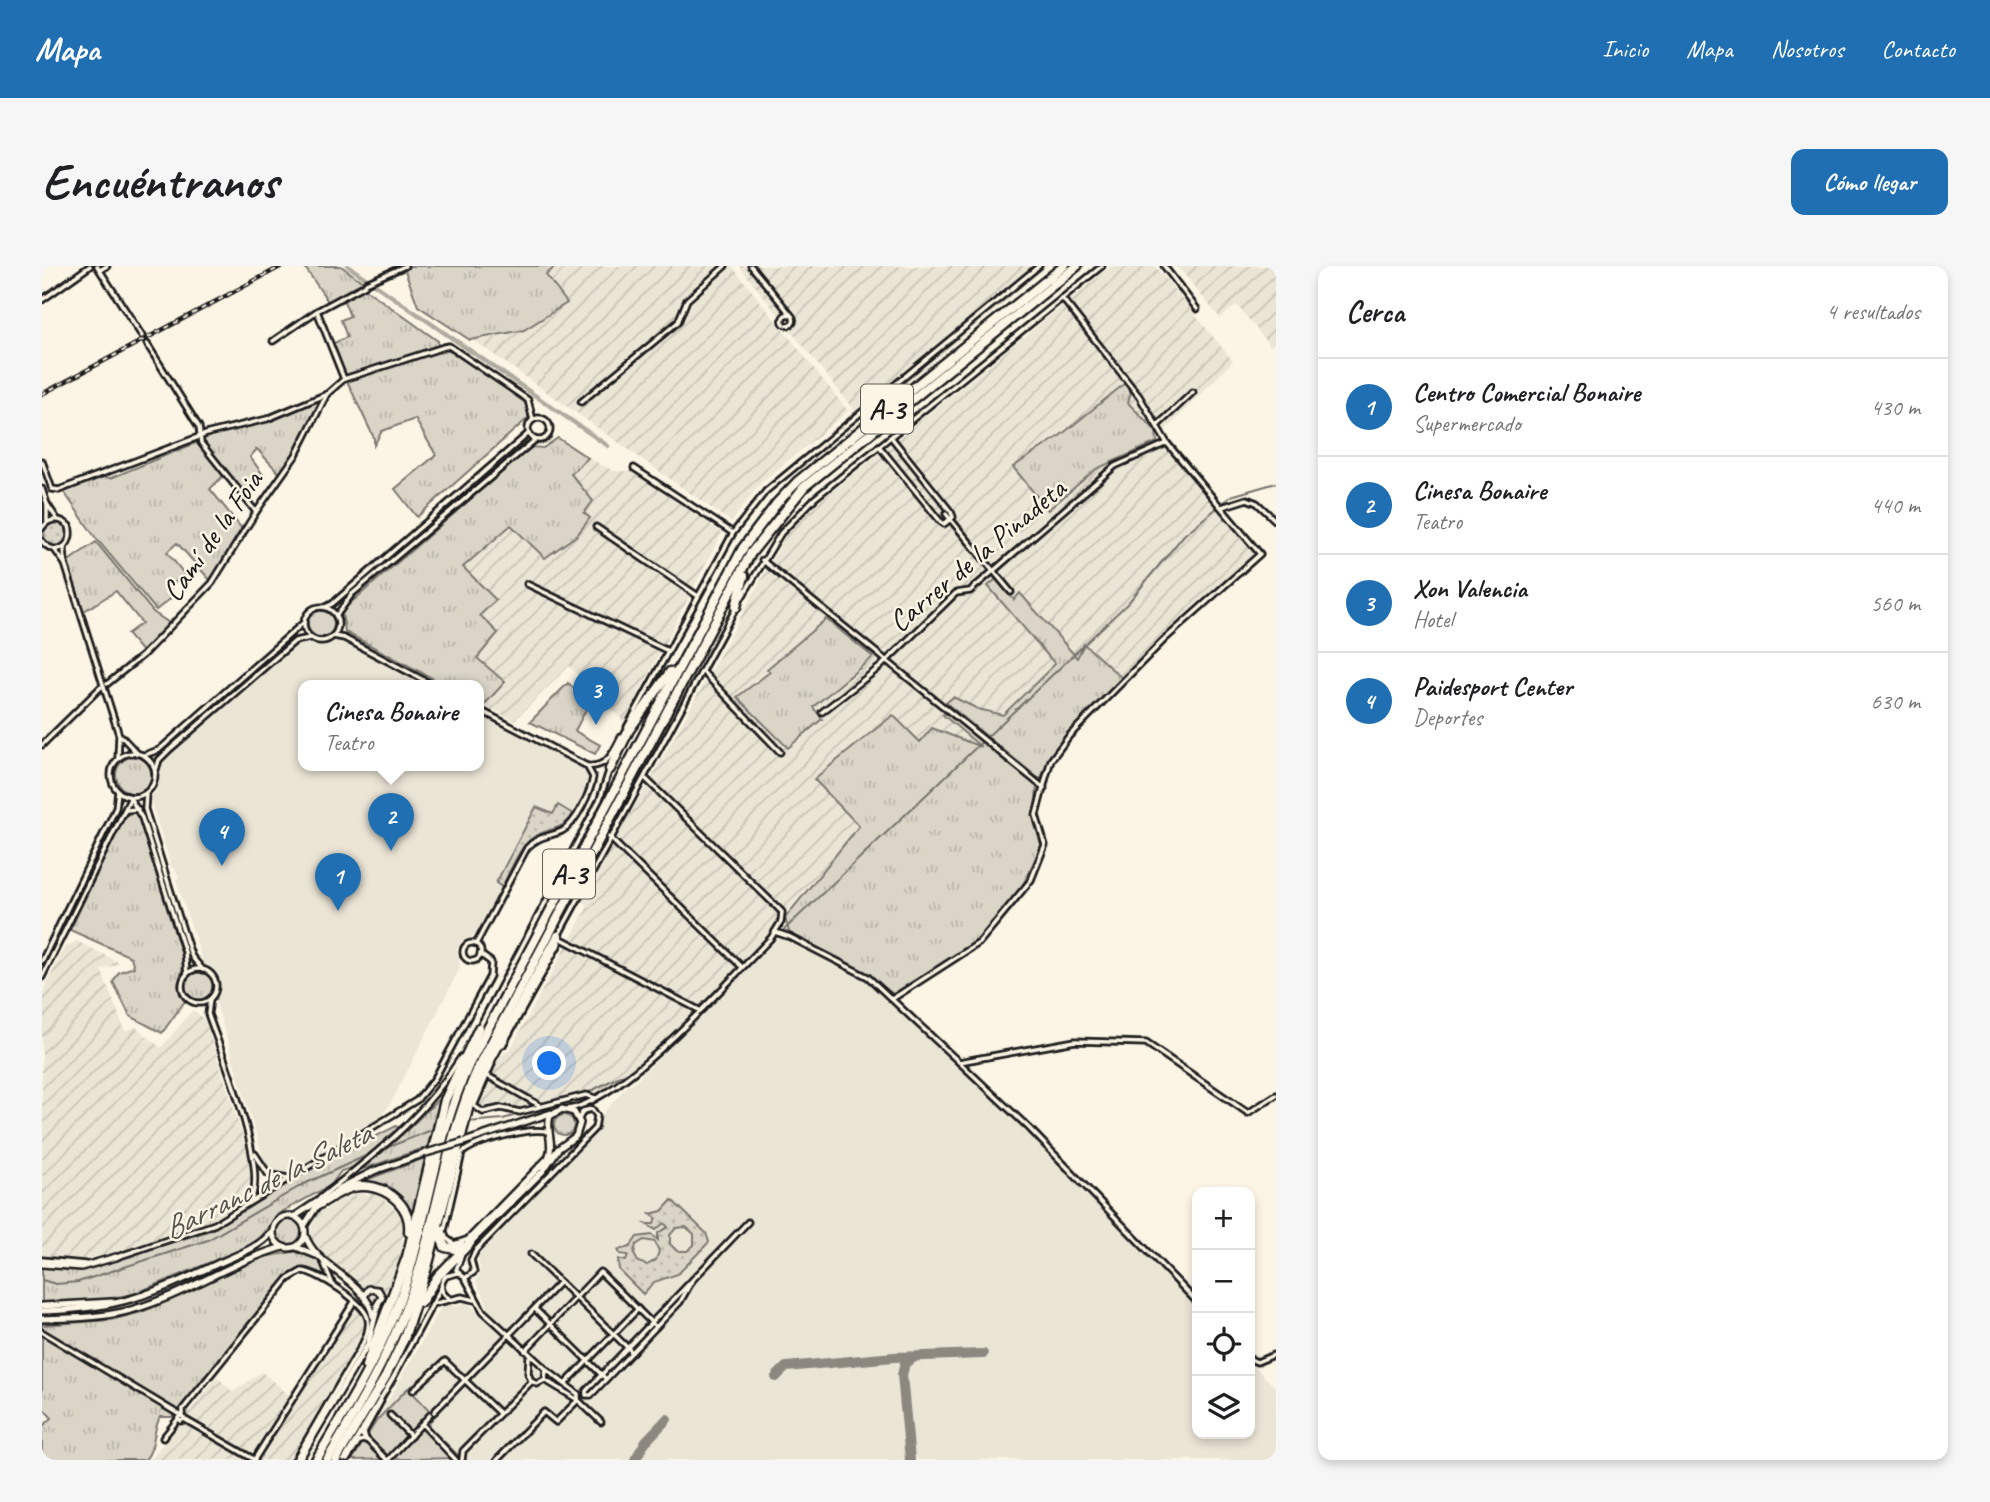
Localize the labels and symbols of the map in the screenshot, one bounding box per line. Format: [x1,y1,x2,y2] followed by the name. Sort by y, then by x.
[861,384,913,434] road number: A-3
[153,462,272,609] street label: Camí de la Foia
[881,469,1075,640] street label: Carrer de la Pinadeta
[573,667,619,725] pin: 3
[368,793,414,851] pin: 2
[199,808,245,866] pin: 4
[543,850,595,898] road number: A-3
[315,853,361,911] pin: 1
[532,1046,566,1080] your location
[156,1112,381,1249] water label: Barranc de la Saleta

